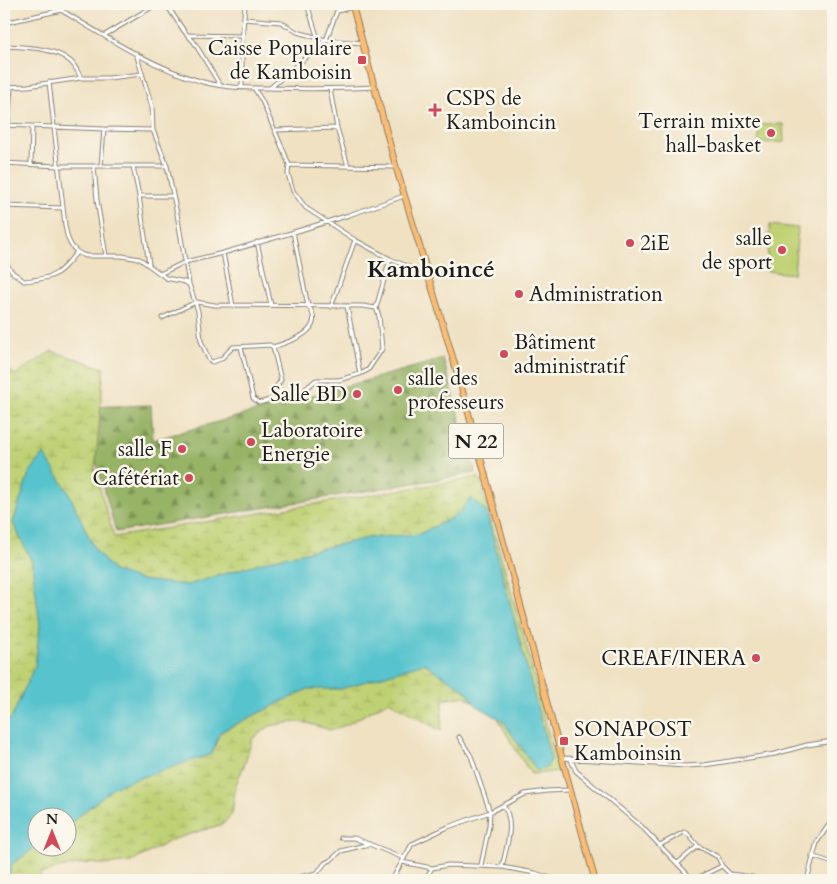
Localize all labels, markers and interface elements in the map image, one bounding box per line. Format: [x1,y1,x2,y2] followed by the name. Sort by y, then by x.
[208,34,352,87] place label: Caisse Populaire de Kamboisin
[356,54,368,66] marker: Caisse Populaire de Kamboisin
[446,84,556,137] place label: CSPS de Kamboincin
[428,103,442,117] marker: CSPS de Kamboincin
[638,107,761,160] place label: Terrain mixte hall-basket
[765,127,777,139] marker: Terrain mixte hall-basket
[702,224,772,277] place label: salle de sport
[640,229,670,258] place label: 2iE
[624,237,636,249] marker: 2iE
[776,244,788,256] marker: salle de sport
[367,253,495,286] district label: Kamboincé
[529,280,663,309] place label: Administration
[513,288,525,300] marker: Administration
[514,328,629,381] place label: Bâtiment administratif
[498,348,510,360] marker: Bâtiment administratif
[408,364,504,417] place label: salle des professeurs
[270,380,347,409] place label: Salle BD
[392,384,404,396] marker: salle des professeurs
[351,388,363,400] marker: Salle BD
[261,416,363,469] place label: Laboratoire Energie
[448,424,504,458] road number: N 22
[118,435,172,464] place label: salle F
[245,436,257,448] marker: Laboratoire Energie
[176,443,188,455] marker: salle F
[92,464,179,493] place label: Cafétériat
[183,472,195,484] marker: Cafétériat
[601,644,746,673] place label: CREAF/INERA
[750,652,762,664] marker: CREAF/INERA
[574,715,692,768] place label: SONAPOST Kamboinsin
[558,735,570,747] marker: SONAPOST Kamboinsin
[28,806,78,856] north arrow
[46,810,58,829] text: N

